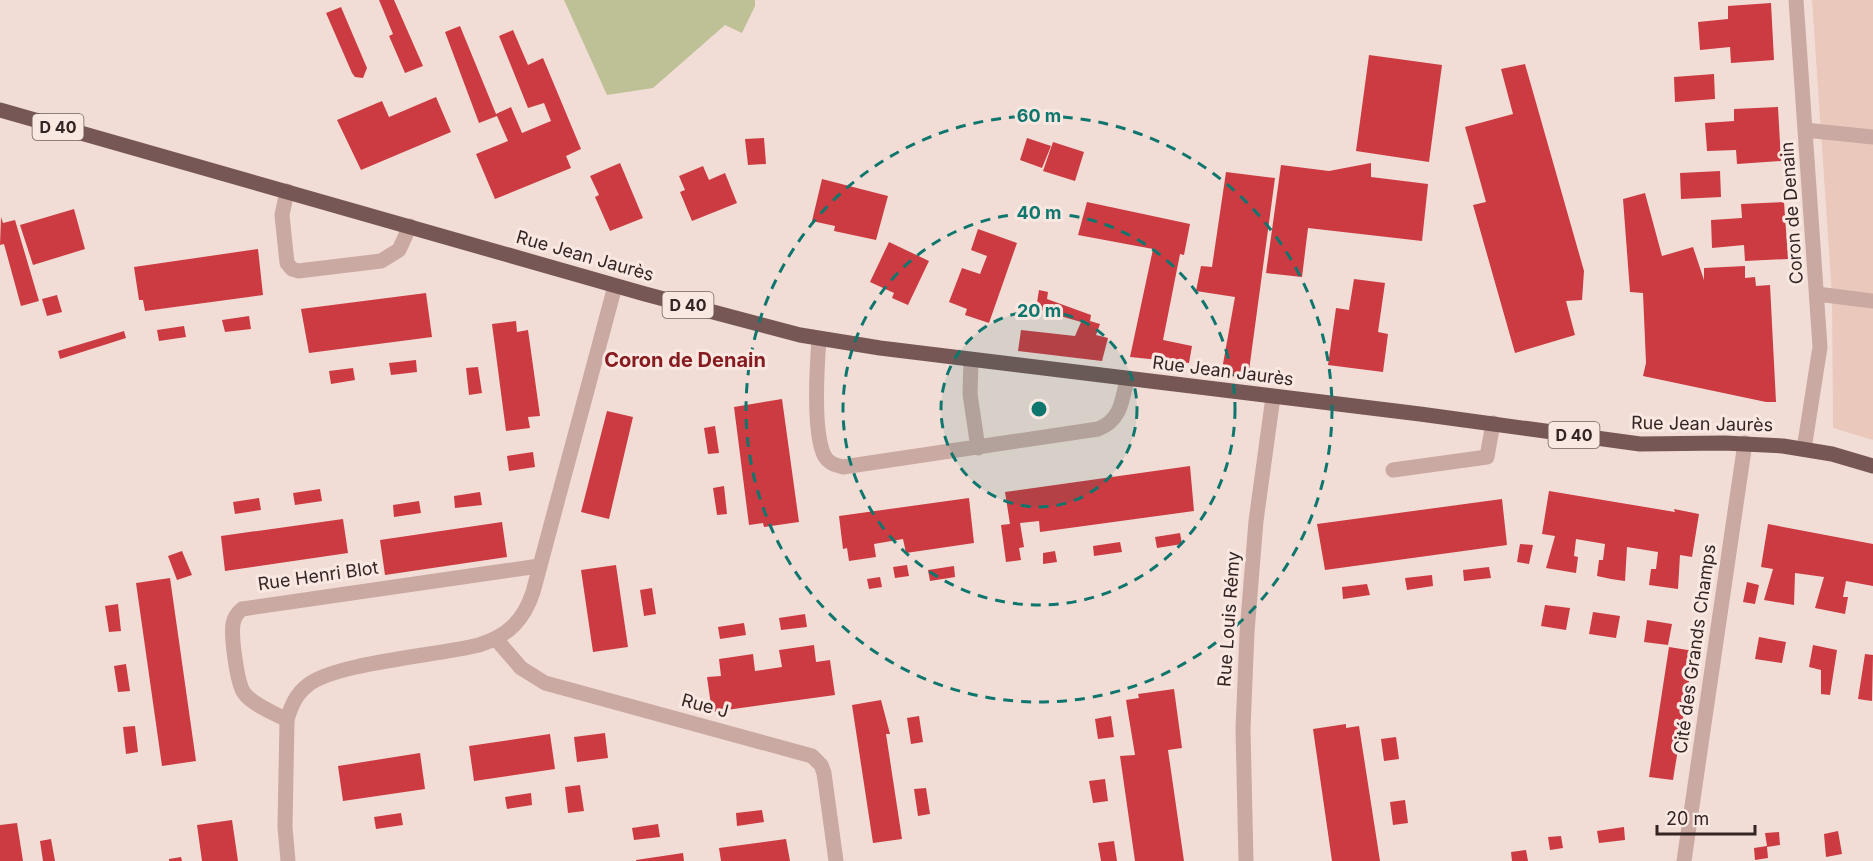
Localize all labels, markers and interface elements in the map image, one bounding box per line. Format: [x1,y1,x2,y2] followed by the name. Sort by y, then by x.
[1017,105,1061,126] text: 60 m
[32,114,84,140] road number: D 40
[1776,141,1807,285] street label: Coron de Denain
[1017,202,1062,223] text: 40 m
[514,226,656,285] street label: Rue Jean Jaurès
[662,292,714,318] road number: D 40
[1017,300,1061,321] text: 20 m
[604,348,766,372] district label: Coron de Denain
[1151,351,1295,390] street label: Rue Jean Jaurès
[1029,399,1049,419] centre of rings
[1631,412,1773,435] street label: Rue Jean Jaurès
[1548,422,1600,448] road number: D 40
[1669,543,1720,755] street label: Cité des Grands Champs
[1213,551,1244,687] street label: Rue Louis Rémy
[256,557,380,594] street label: Rue Henri Blot
[679,689,731,722] street label: Rue J
[1657,798,1754,836] scale bar
[1666,808,1709,829] text: 20 m

